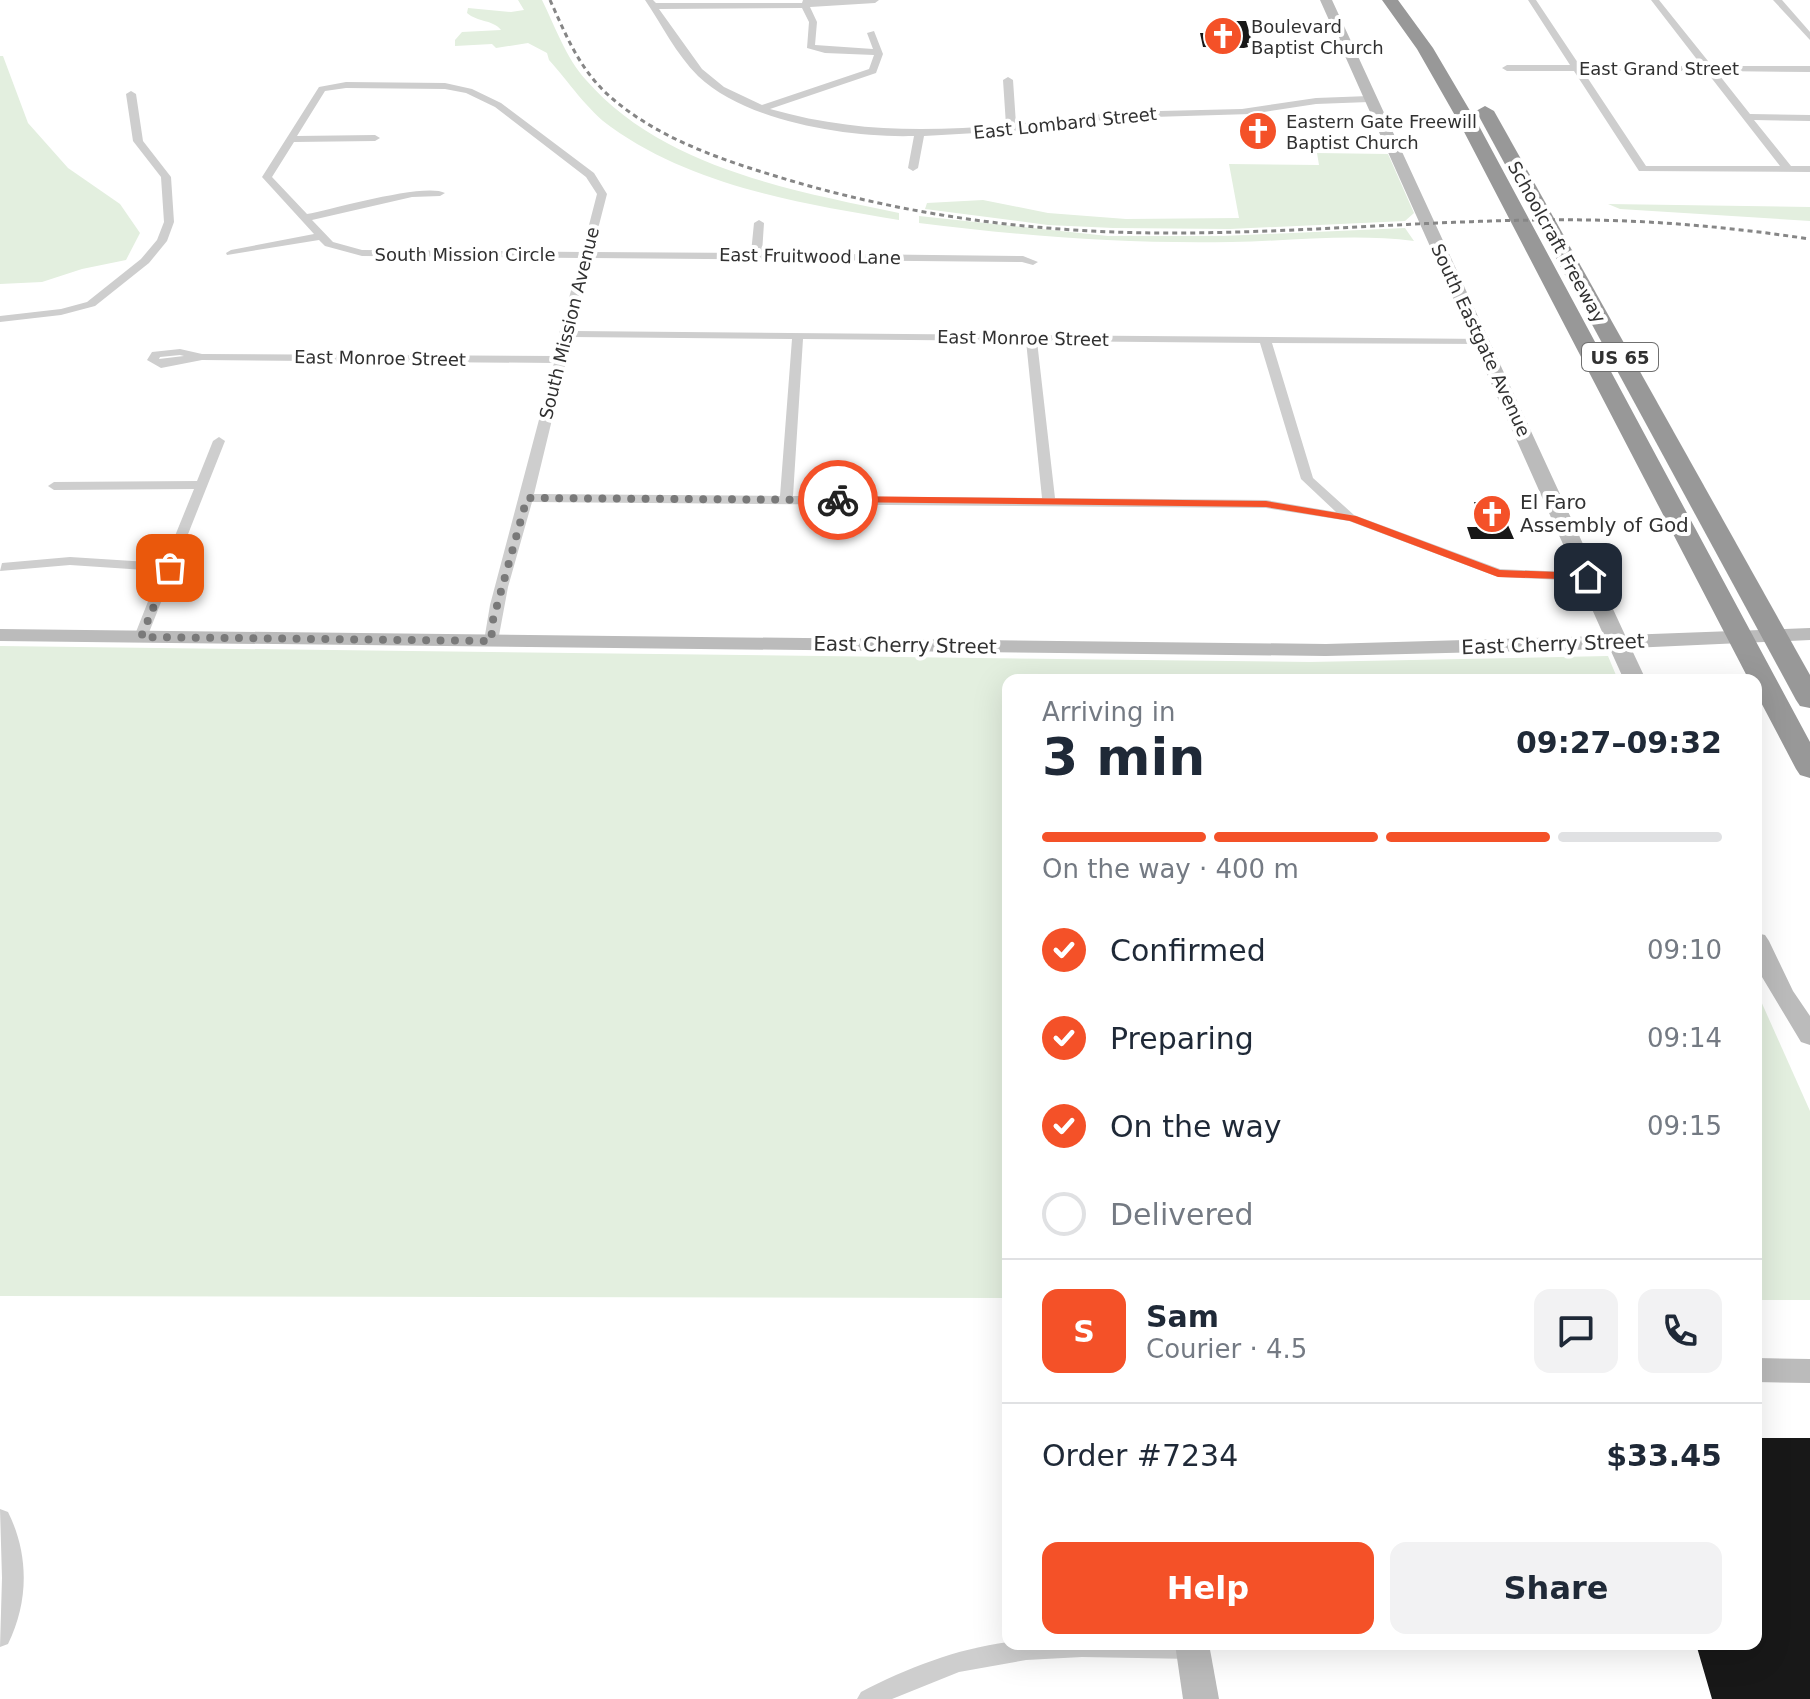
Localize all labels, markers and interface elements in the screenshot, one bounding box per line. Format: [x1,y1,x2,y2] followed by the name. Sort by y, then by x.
[1202,15,1244,57] church icon: Boulevard Baptist Church
[1251,16,1384,58] place label: Boulevard Baptist Church
[1579,58,1739,79] street label: East Grand Street
[972,103,1158,143] street label: East Lombard Street
[1237,110,1279,152] church icon: Eastern Gate Freewill Baptist Church
[1286,111,1477,153] place label: Eastern Gate Freewill Baptist Church
[1504,158,1610,327] street label: Schoolcraft Freeway
[535,225,603,421] street label: South Mission Avenue
[1427,240,1535,440] street label: South Eastgate Avenue
[374,244,556,265] street label: South Mission Circle
[719,244,901,268] street label: East Fruitwood Lane
[937,326,1109,350] street label: East Monroe Street
[1582,343,1658,371] road number: US 65
[294,346,466,370] street label: East Monroe Street
[798,460,878,540] courier
[816,478,860,522] icon: bike
[1520,490,1689,537] place label: El Faro Assembly of God
[1471,493,1513,535] church icon: El Faro Assembly of God
[136,534,204,602] pin
[1554,543,1622,611] pin
[148,546,192,590] icon: bag
[1566,555,1610,599] icon: home
[1461,629,1645,659] street label: East Cherry Street
[813,631,997,659] street label: East Cherry Street
[1042,697,1176,727] text: Arriving in
[1516,725,1722,760] text: 09:27–09:32
[1042,727,1205,787] text: 3 min
[1042,854,1299,884] text: On the way · 400 m
[1042,928,1086,972] icon: check
[1110,933,1266,968] text: Confirmed
[1647,935,1722,965] text: 09:10
[1042,1016,1086,1060] icon: check
[1110,1021,1254,1056] text: Preparing
[1647,1023,1722,1053] text: 09:14
[1042,1104,1086,1148] icon: check
[1110,1109,1282,1144] text: On the way
[1647,1111,1722,1141] text: 09:15
[1110,1197,1254,1232] text: Delivered
[1534,1289,1618,1373] button: chat
[1638,1289,1722,1373] button: phone
[1146,1299,1219,1334] text: Sam
[1073,1314,1095,1349] text: S
[1146,1334,1307,1364] text: Courier · 4.5
[1042,1438,1238,1473] text: Order #7234
[1606,1438,1722,1473] text: $33.45
[1042,1542,1374,1634] button: Help
[1390,1542,1722,1634] button: Share

